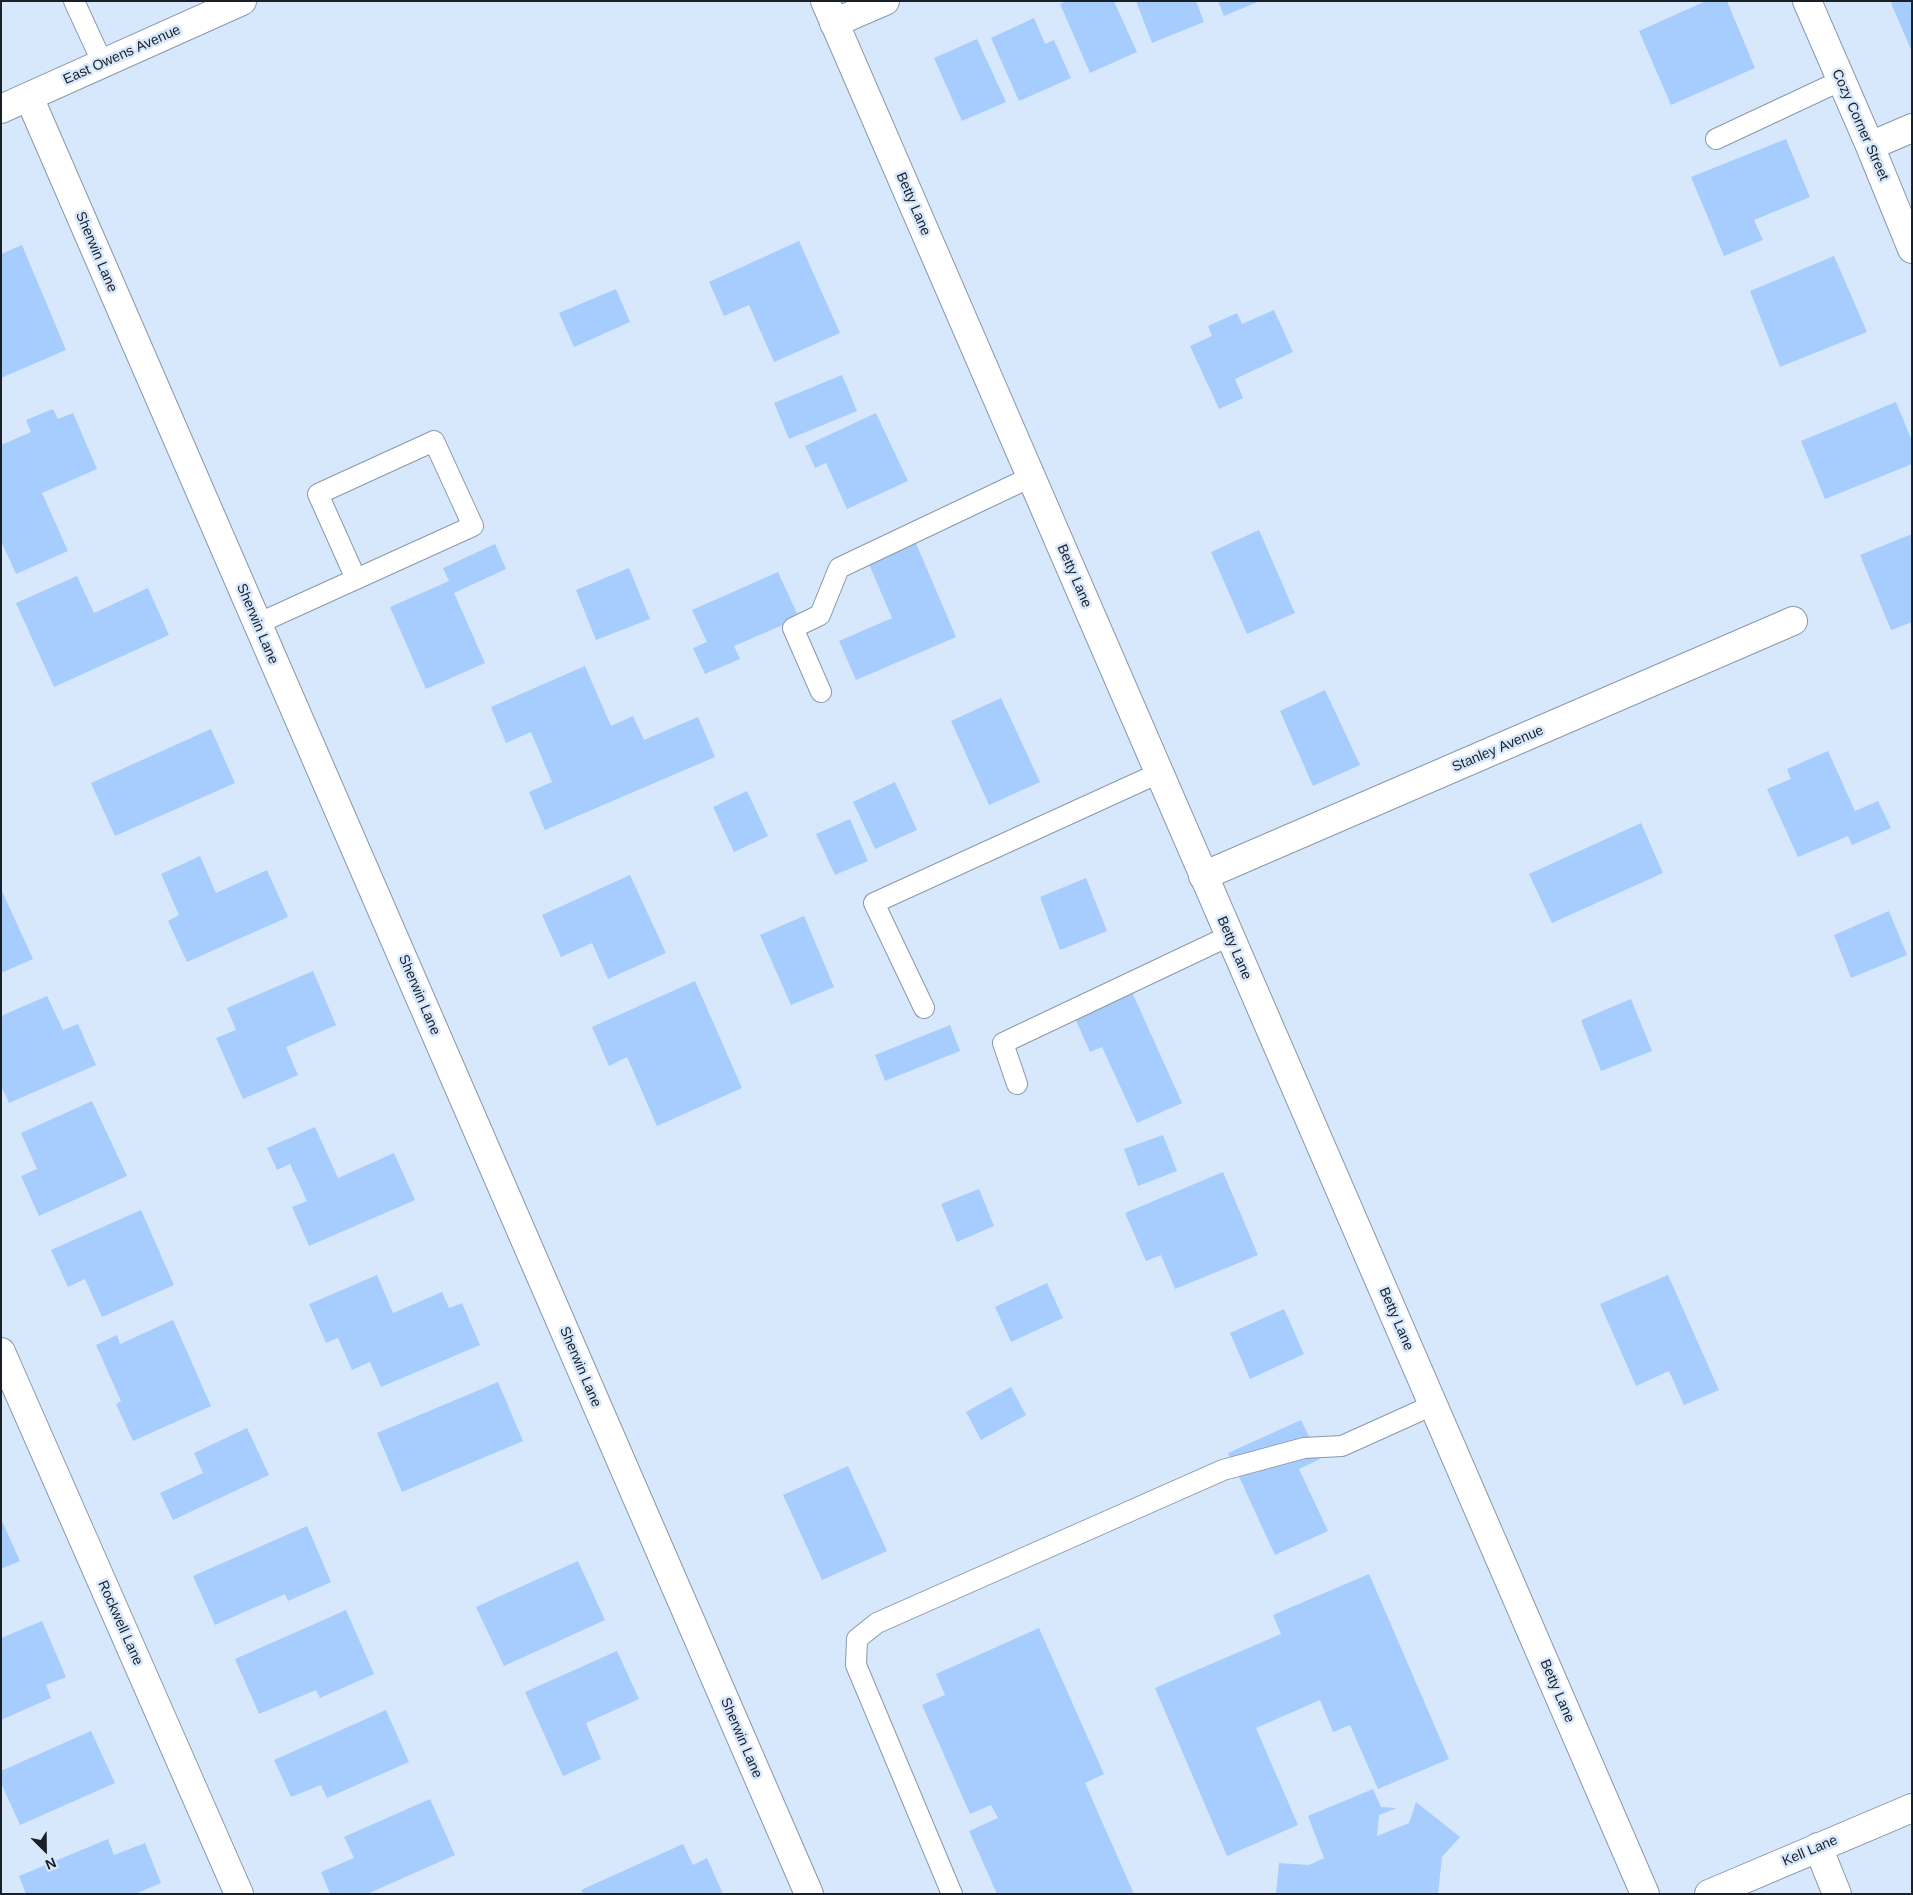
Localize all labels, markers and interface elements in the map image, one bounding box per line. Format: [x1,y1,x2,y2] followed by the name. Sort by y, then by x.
[61,22,183,88] street label: East Owens Avenue
[1828,67,1892,183] street label: Cozy Corner Street
[892,170,934,238] street label: Betty Lane
[72,209,120,295] street label: Sherwin Lane
[1053,542,1095,610] street label: Betty Lane
[233,581,281,667] street label: Sherwin Lane
[1450,722,1546,776] street label: Stanley Avenue
[1213,914,1255,982] street label: Betty Lane
[395,952,443,1038] street label: Sherwin Lane
[1375,1285,1417,1353] street label: Betty Lane
[556,1324,604,1410] street label: Sherwin Lane
[94,1578,146,1668] street label: Rockwell Lane
[1536,1657,1578,1725] street label: Betty Lane
[717,1695,765,1781] street label: Sherwin Lane
[20,1825,70,1875] north arrow
[1780,1832,1840,1870] street label: Kell Lane
[43,1854,59,1873] text: N

